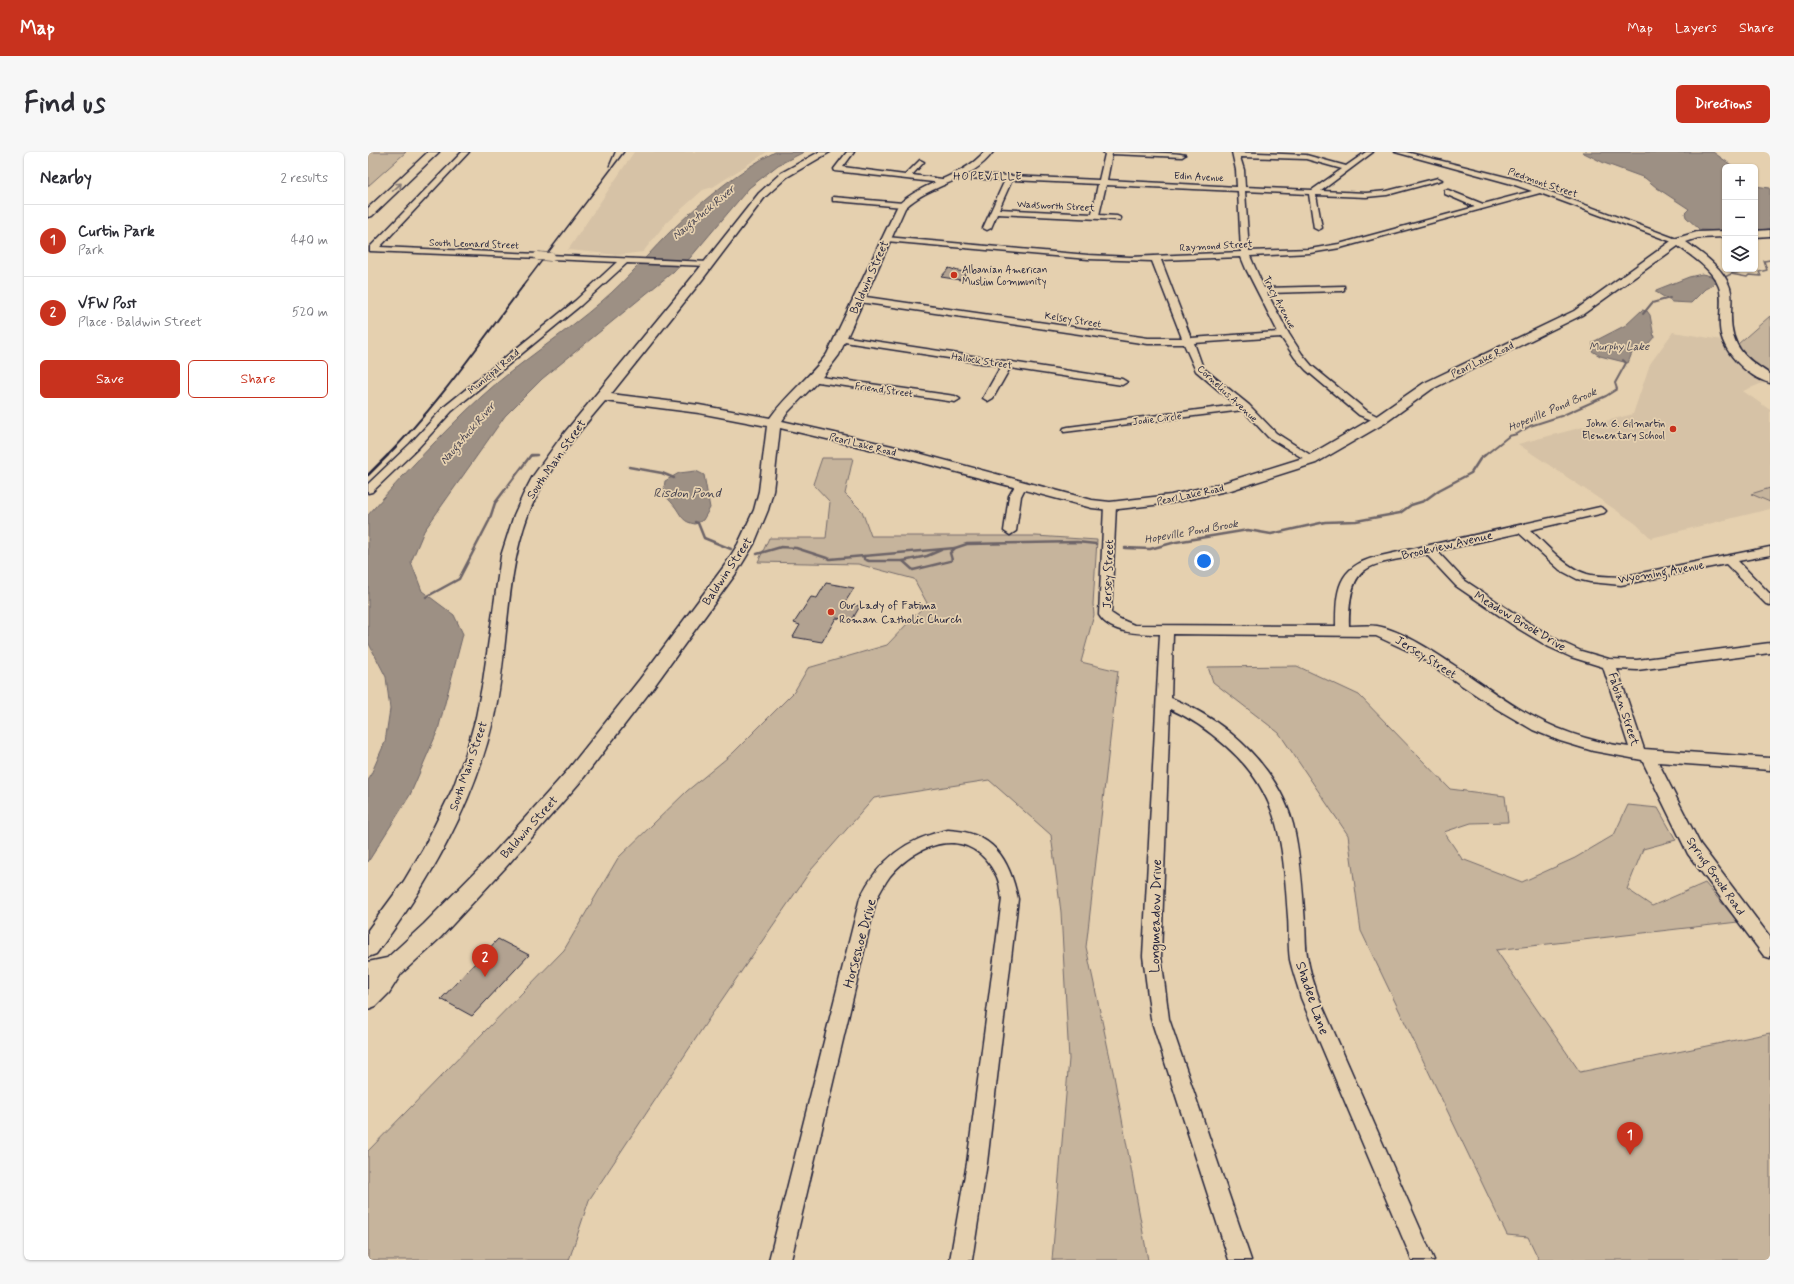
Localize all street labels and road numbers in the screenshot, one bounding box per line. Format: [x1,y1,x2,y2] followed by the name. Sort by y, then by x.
[1506,165,1579,201] street label: Piedmont Street
[1174,170,1224,185] street label: Edin Avenue
[1017,198,1095,215] street label: Wadsworth Street
[429,236,519,253] street label: South Leonard Street
[847,238,893,317] street label: Baldwin Street
[1179,238,1253,255] street label: Raymond Street
[1259,274,1299,332] street label: Tracy Avenue
[1044,310,1102,331] street label: Kelsey Street
[1449,339,1517,381] street label: Pearl Lake Road
[465,346,523,398] street label: Municipal Road
[950,350,1013,373] street label: Hallock Street
[1194,363,1260,426] street label: Cornelius Avenue
[854,380,914,401] street label: Friend Street
[1132,410,1183,429] street label: Jodie Circle
[523,416,590,503] street label: South Main Street
[828,431,898,460] street label: Pearl Lake Road
[1156,482,1225,509] street label: Pearl Lake Road
[1400,528,1494,564] street label: Brookview Avenue
[699,534,757,609] street label: Baldwin Street
[1100,539,1118,609] street label: Jersey Street
[1617,557,1706,589] street label: Wyoming Avenue
[1471,588,1568,656] street label: Meadow Brook Drive
[1392,633,1459,683] street label: Jersey Street
[1604,671,1642,748] street label: Fabian Street
[446,719,492,813] street label: South Main Street
[497,793,562,862] street label: Baldwin Street
[1681,834,1748,919] street label: Spring Brook Road
[1146,859,1167,973] street label: Longmeadow Drive
[839,896,881,990] street label: Horseshoe Drive
[1291,959,1333,1037] street label: Shadee Lane

